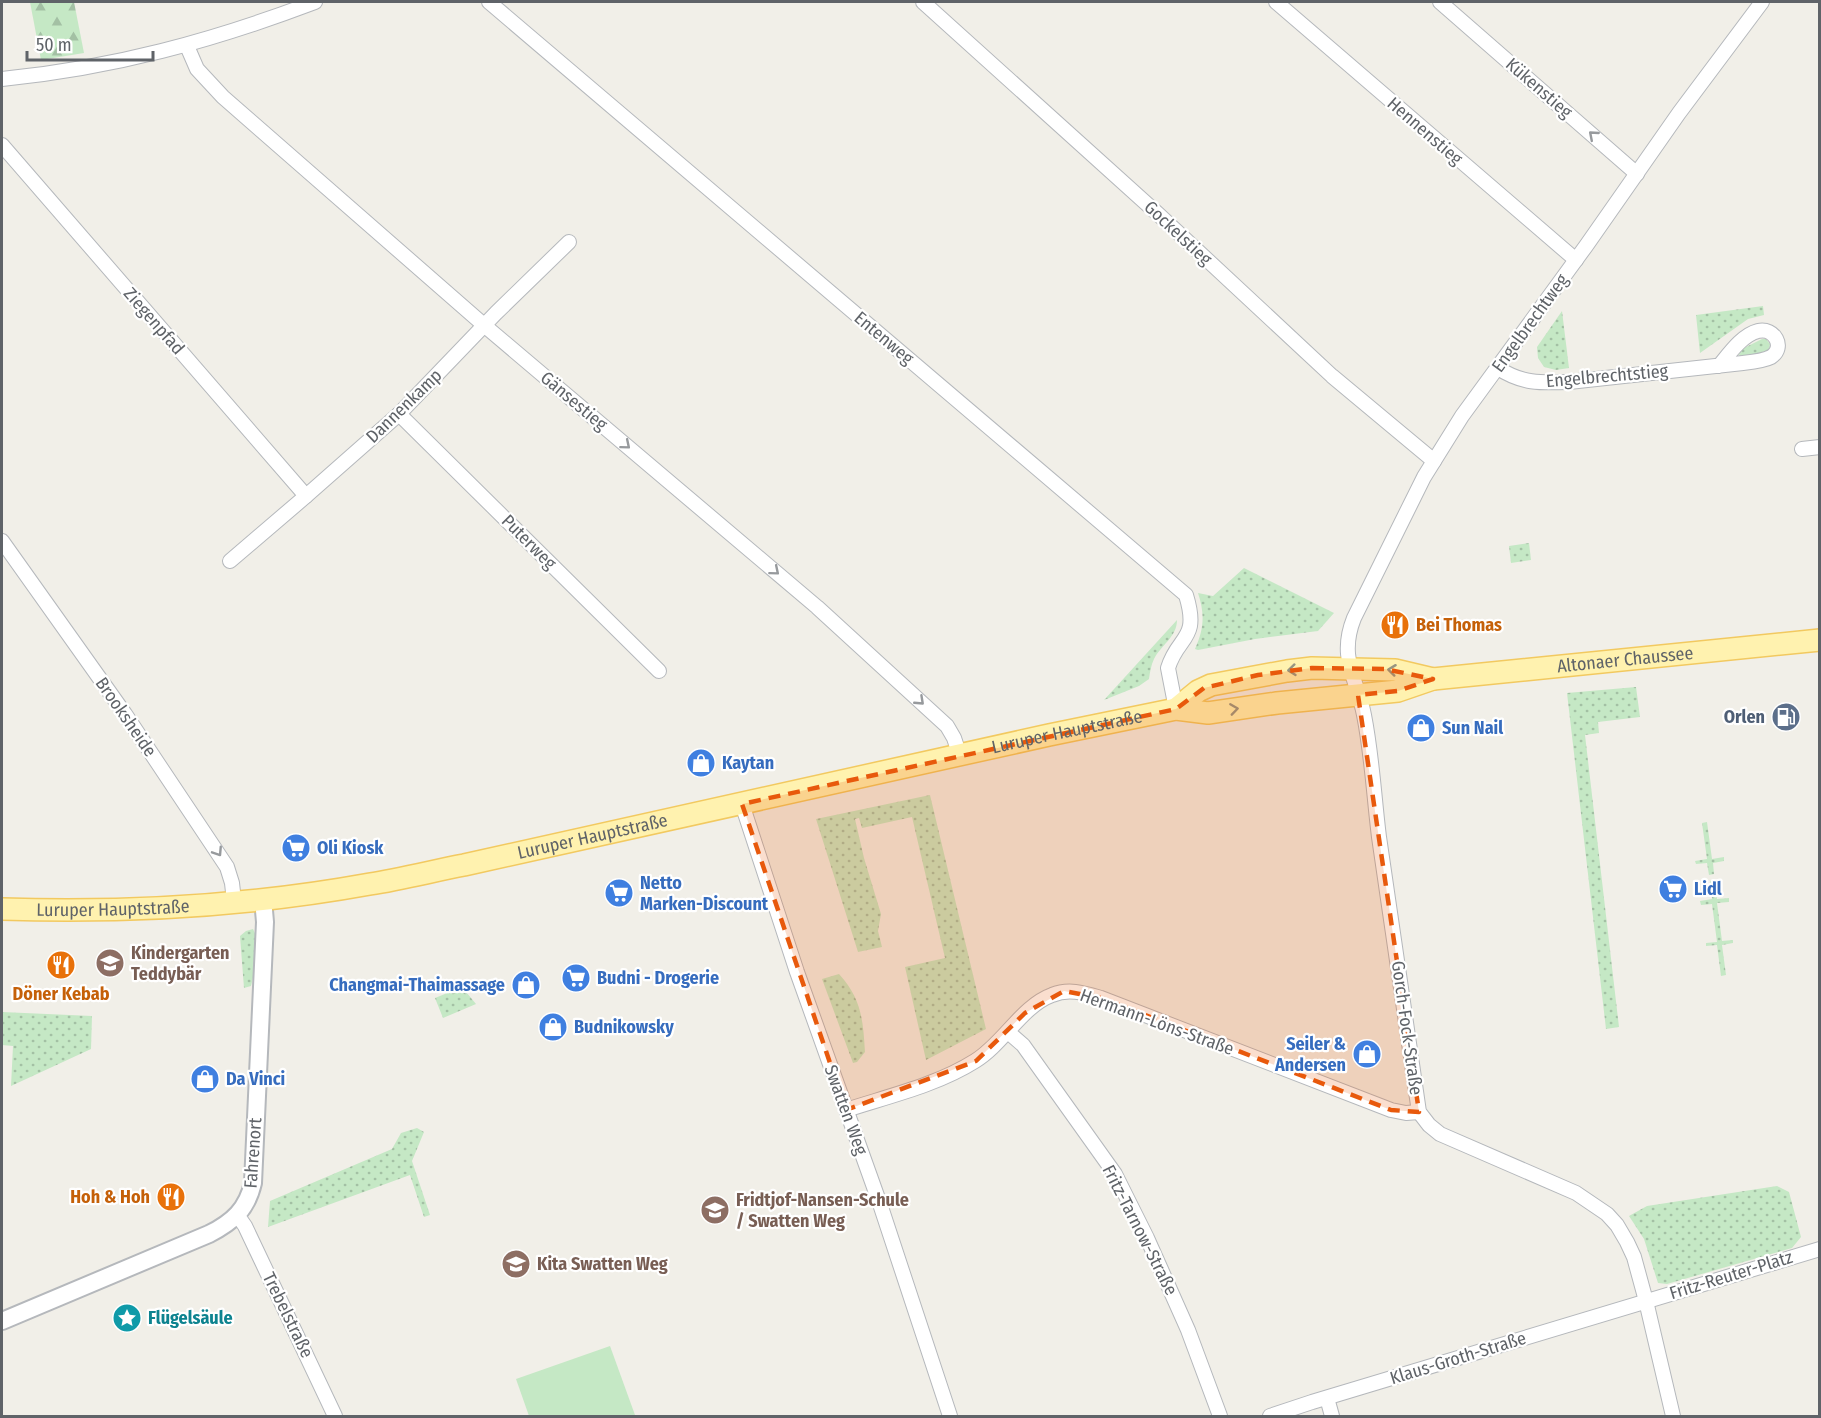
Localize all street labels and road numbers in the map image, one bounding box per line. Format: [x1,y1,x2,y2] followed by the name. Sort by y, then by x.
[1501,53,1577,123] street label: Kükenstieg
[1383,92,1468,170] street label: Hennenstieg
[1139,196,1217,270] street label: Gockelstieg
[1487,269,1573,376] street label: Engelbrechtweg
[119,283,189,359] street label: Ziegenpfad
[850,307,919,370] street label: Entenweg
[1545,360,1669,392] street label: Engelbrechtstieg
[362,364,446,448] street label: Dannenkamp
[536,367,612,436] street label: Gänsestieg
[497,510,561,574] street label: Puterweg
[1556,642,1694,677] street label: Altonaer Chaussee
[91,673,161,761] street label: Brooksheide
[990,705,1144,758] street label: Luruper Hauptstraße
[515,809,670,864] street label: Luruper Hauptstraße
[36,895,190,921] street label: Luruper Hauptstraße
[1387,959,1427,1097] street label: Gorch-Fock-Straße
[1077,984,1237,1060] street label: Hermann-Löns-Straße
[820,1062,873,1158] street label: Swatten Weg
[240,1117,266,1189] street label: Fahrenort
[1098,1161,1182,1299] street label: Fritz-Tarnow-Straße
[1667,1246,1795,1304] street label: Fritz-Reuter-Platz
[258,1269,318,1361] street label: Trebelstraße
[1387,1327,1529,1389] street label: Klaus-Groth-Straße

